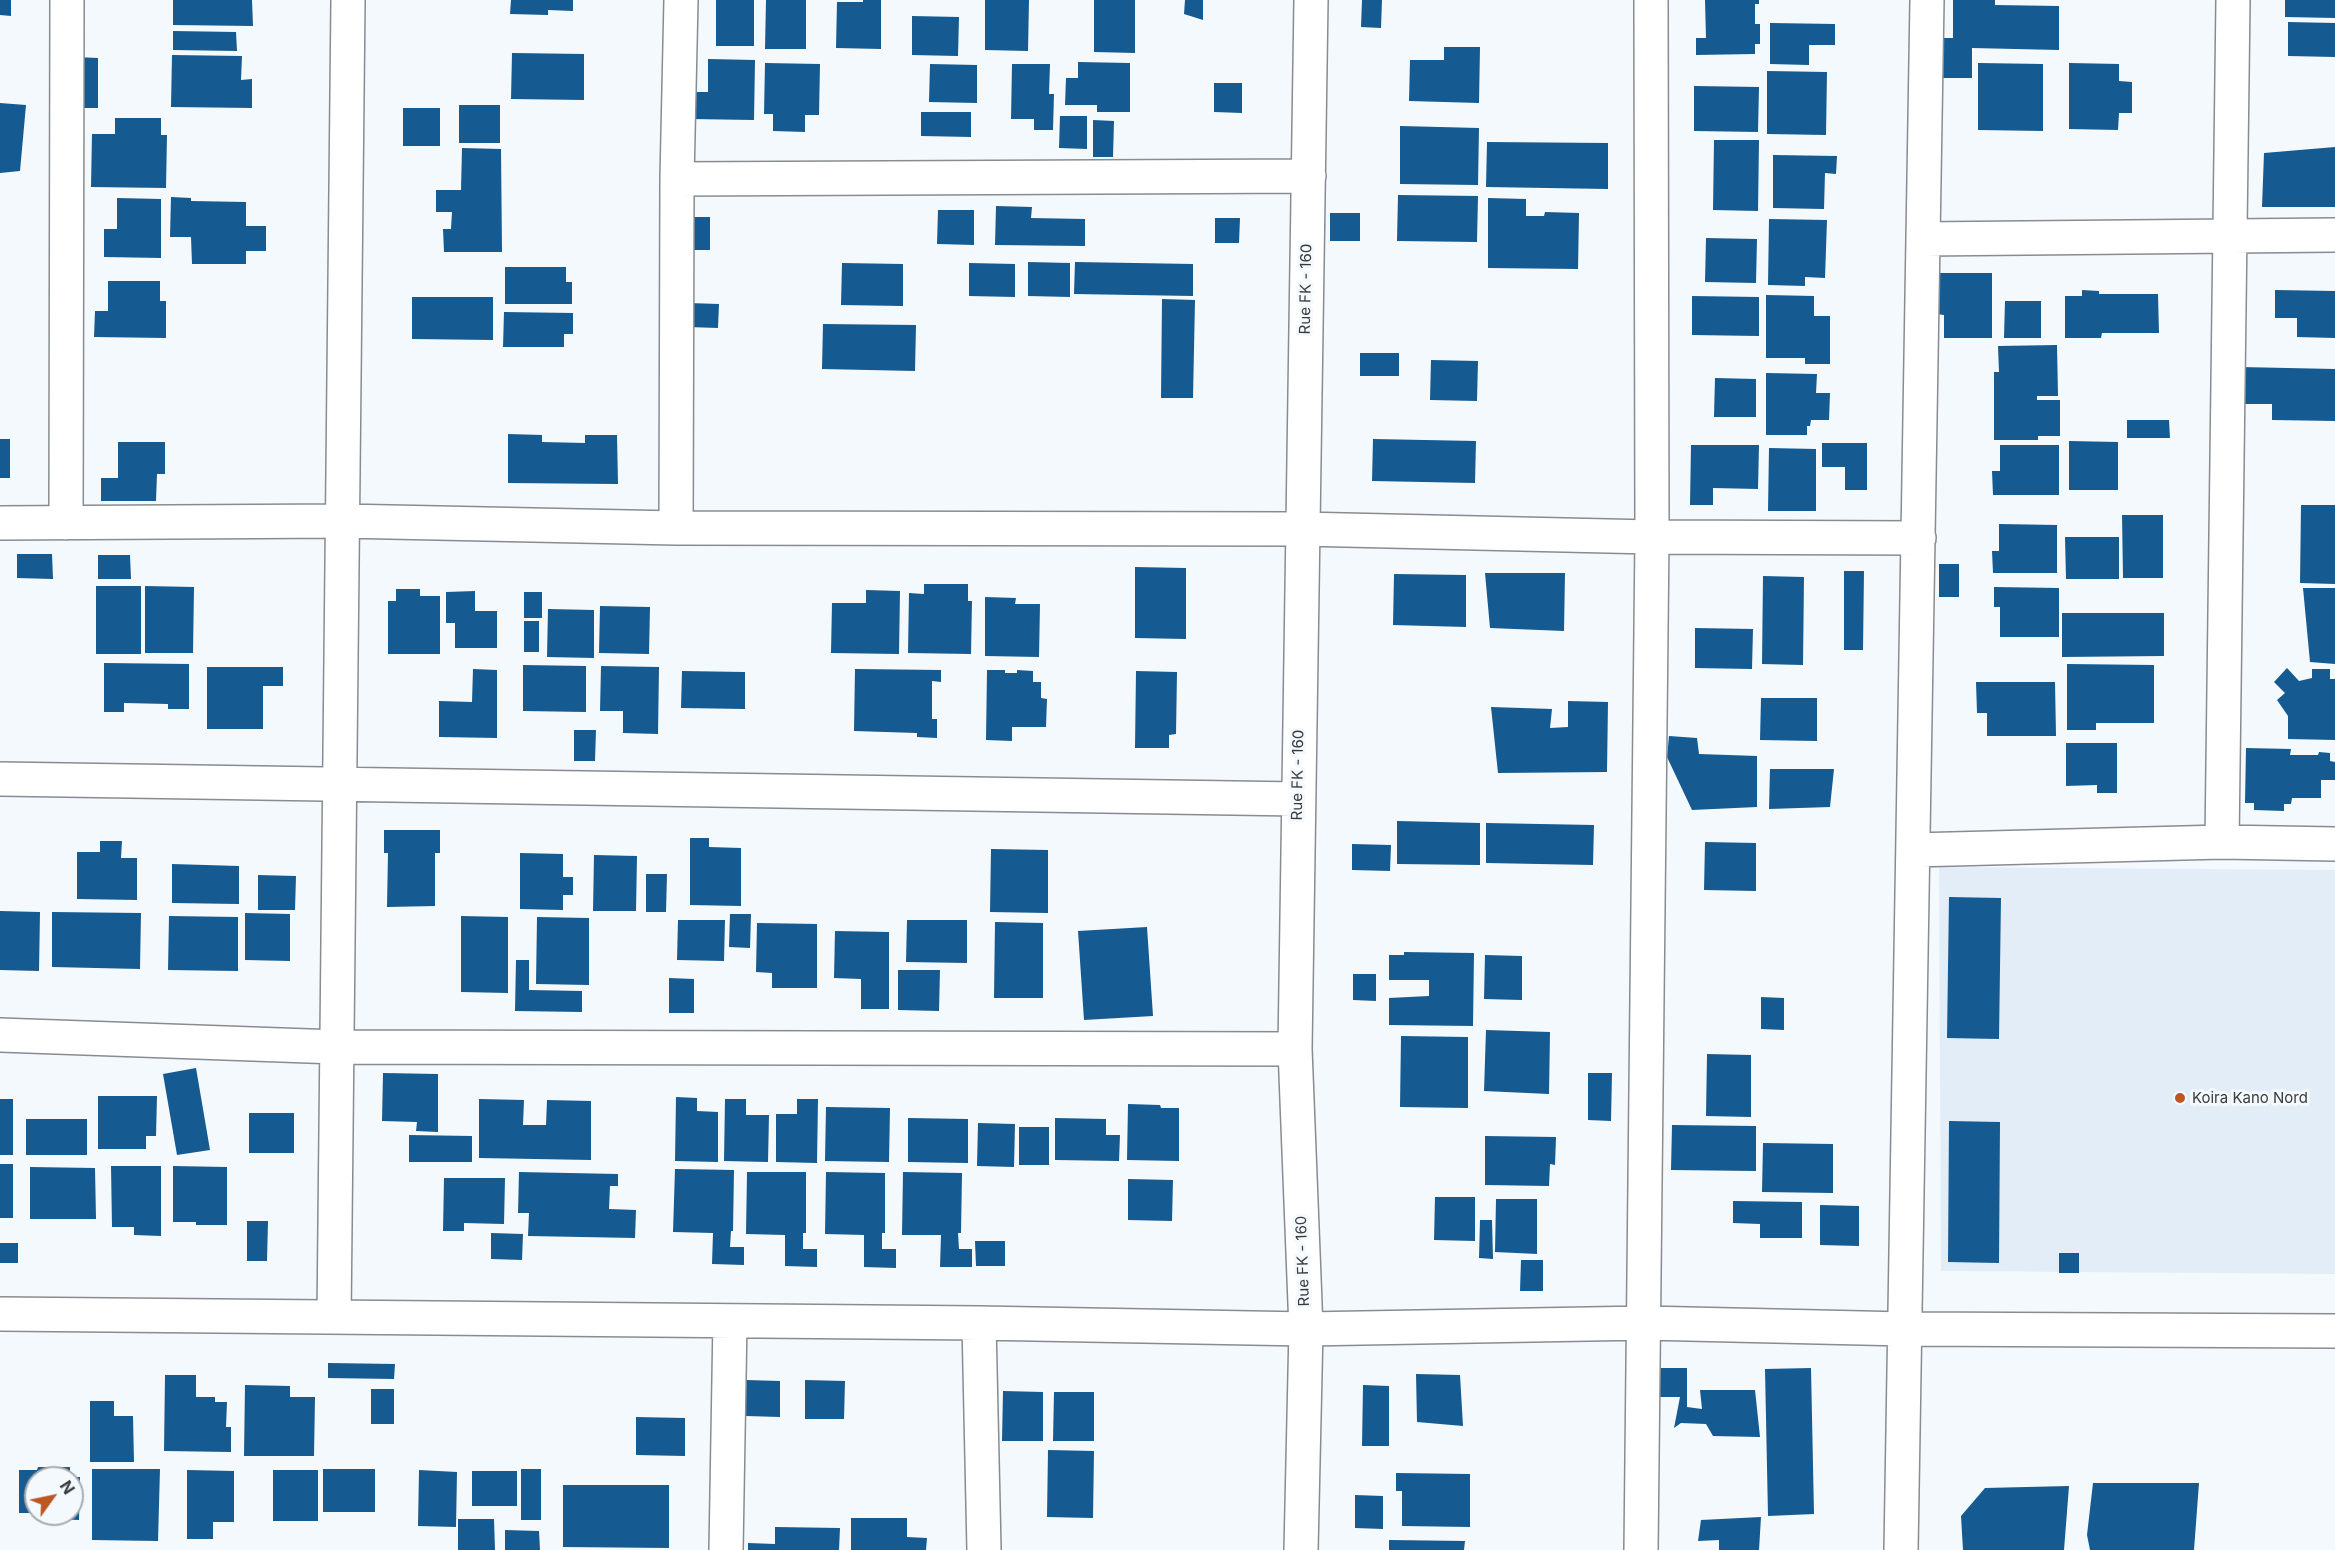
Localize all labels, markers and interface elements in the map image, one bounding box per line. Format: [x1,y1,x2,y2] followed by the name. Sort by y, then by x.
[1296,244,1316,334] street label: Rue FK - 160
[1288,730,1308,820] street label: Rue FK - 160
[2192,1089,2308,1107] place label: Koira Kano Nord
[2173,1091,2187,1105] marker: Koira Kano Nord
[1292,1215,1314,1307] street label: Rue FK - 160
[24,1466,84,1526] north arrow
[56,1477,79,1498] text: N

